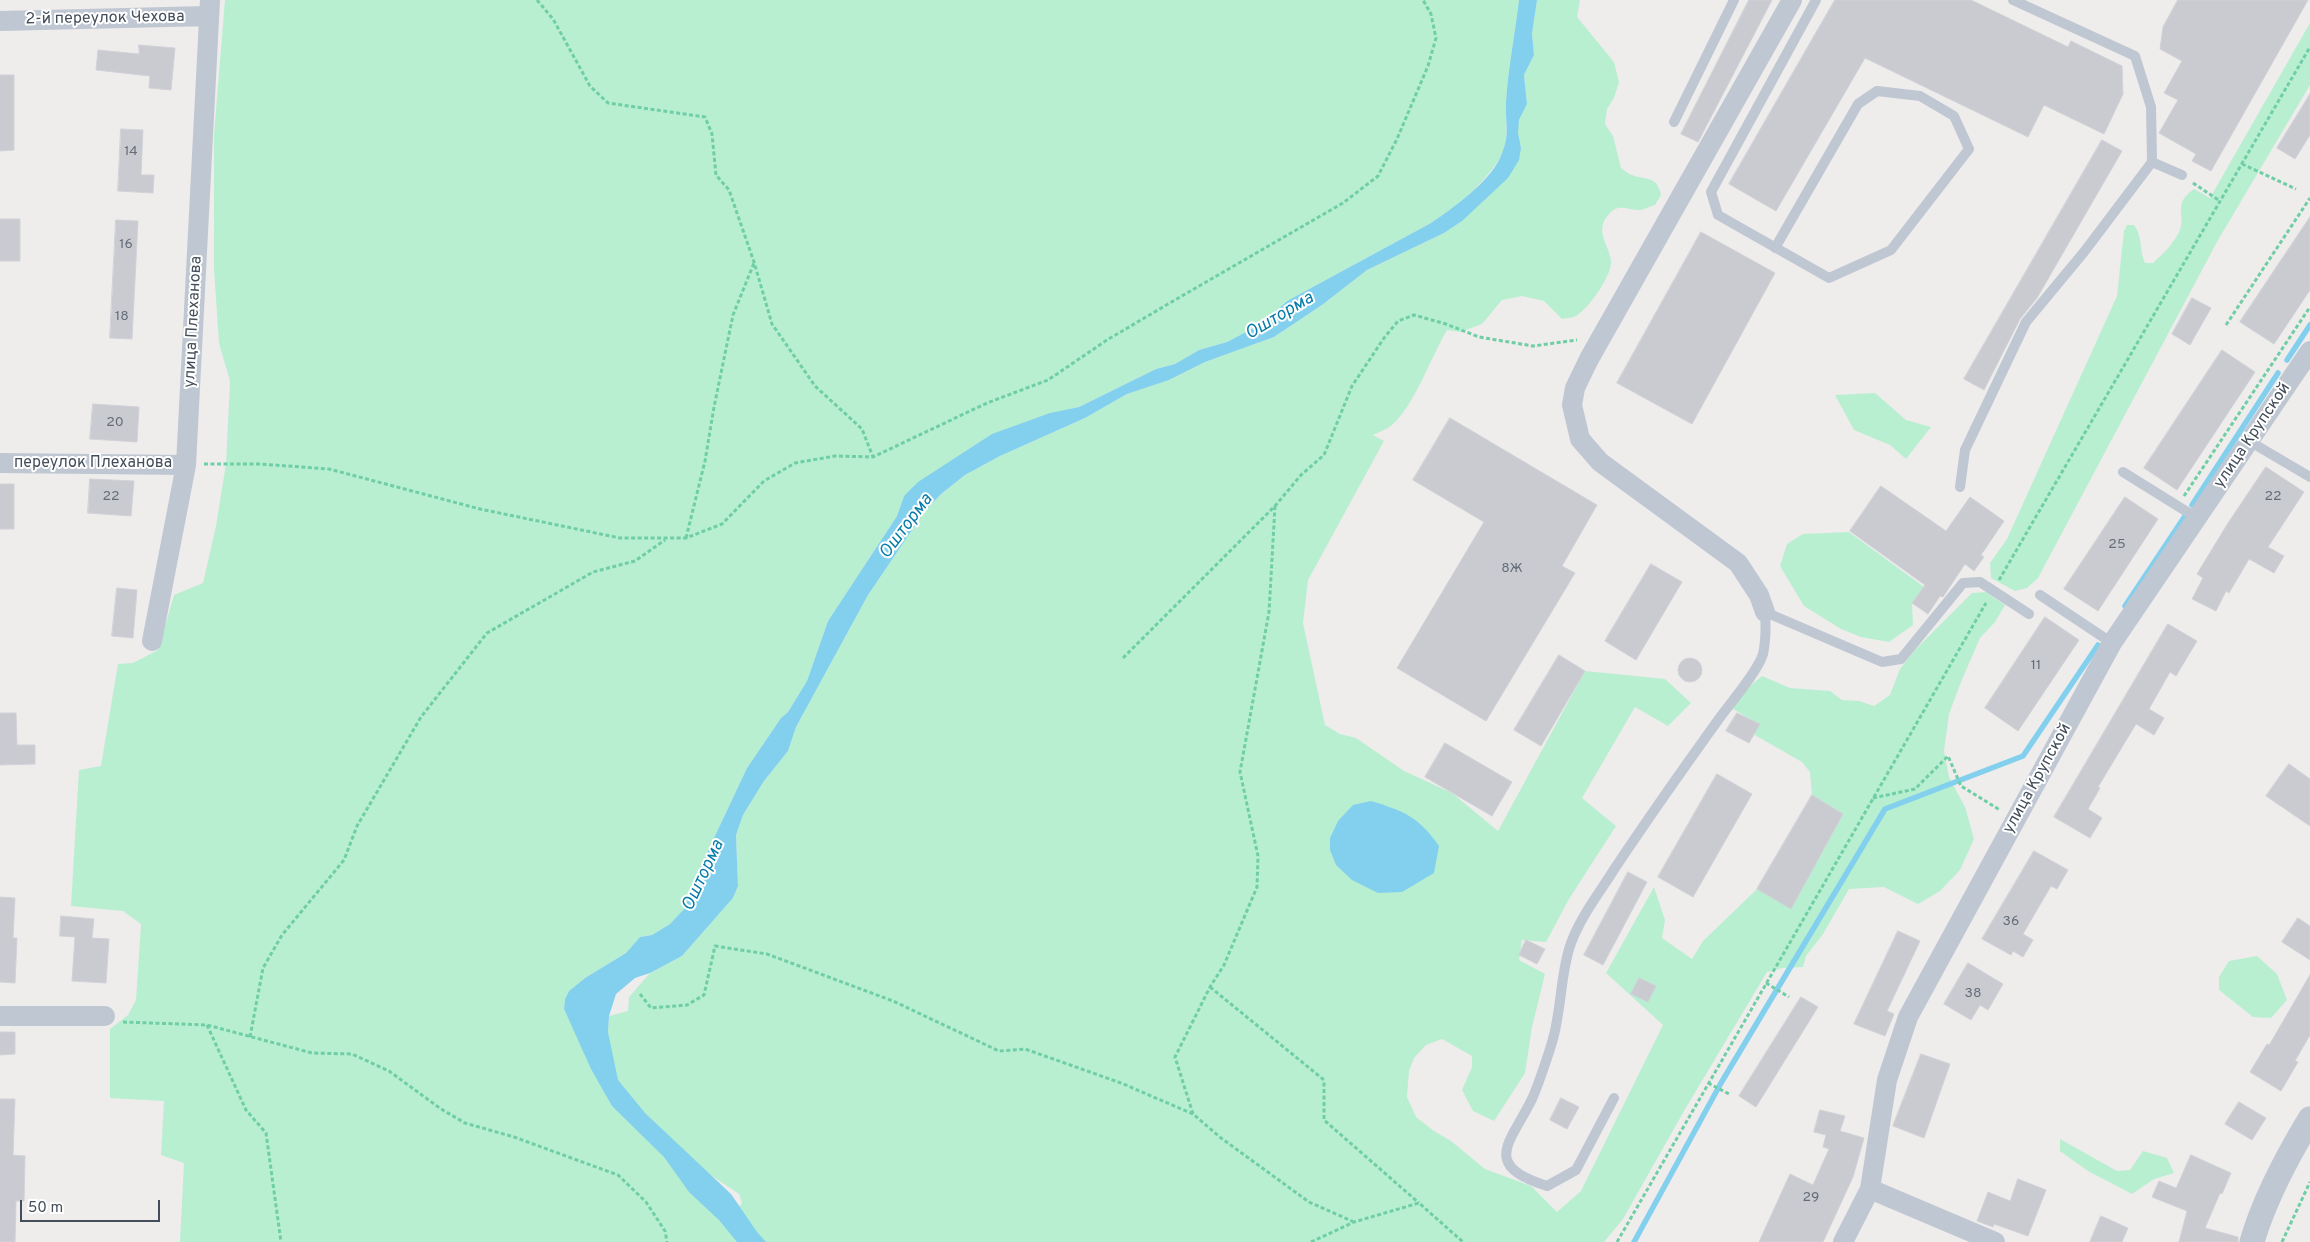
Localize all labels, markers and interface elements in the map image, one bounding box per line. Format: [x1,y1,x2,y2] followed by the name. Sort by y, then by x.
[25,8,185,30] street label: 2-й переулок Чехова
[124,144,138,160] house number: 14
[119,237,133,253] house number: 16
[181,256,207,388] street label: улица Плеханова
[1242,288,1318,346] water label: Ошторма
[115,309,129,325] house number: 18
[2211,380,2295,492] street label: улица Крупской
[106,415,124,431] house number: 20
[14,454,172,474] street label: переулок Плеханова
[102,489,120,505] house number: 22
[2264,489,2282,505] house number: 22
[876,490,938,564] water label: Ошторма
[2108,537,2126,553] house number: 25
[1501,561,1523,577] house number: 8Ж
[2031,658,2041,674] house number: 11
[2000,721,2076,837] street label: улица Крупской
[678,837,730,915] water label: Ошторма
[2003,914,2019,930] house number: 36
[1965,986,1981,1002] house number: 38
[22,1190,162,1222] scale bar
[1803,1190,1819,1206] house number: 29
[28,1199,63,1218] text: 50 m

